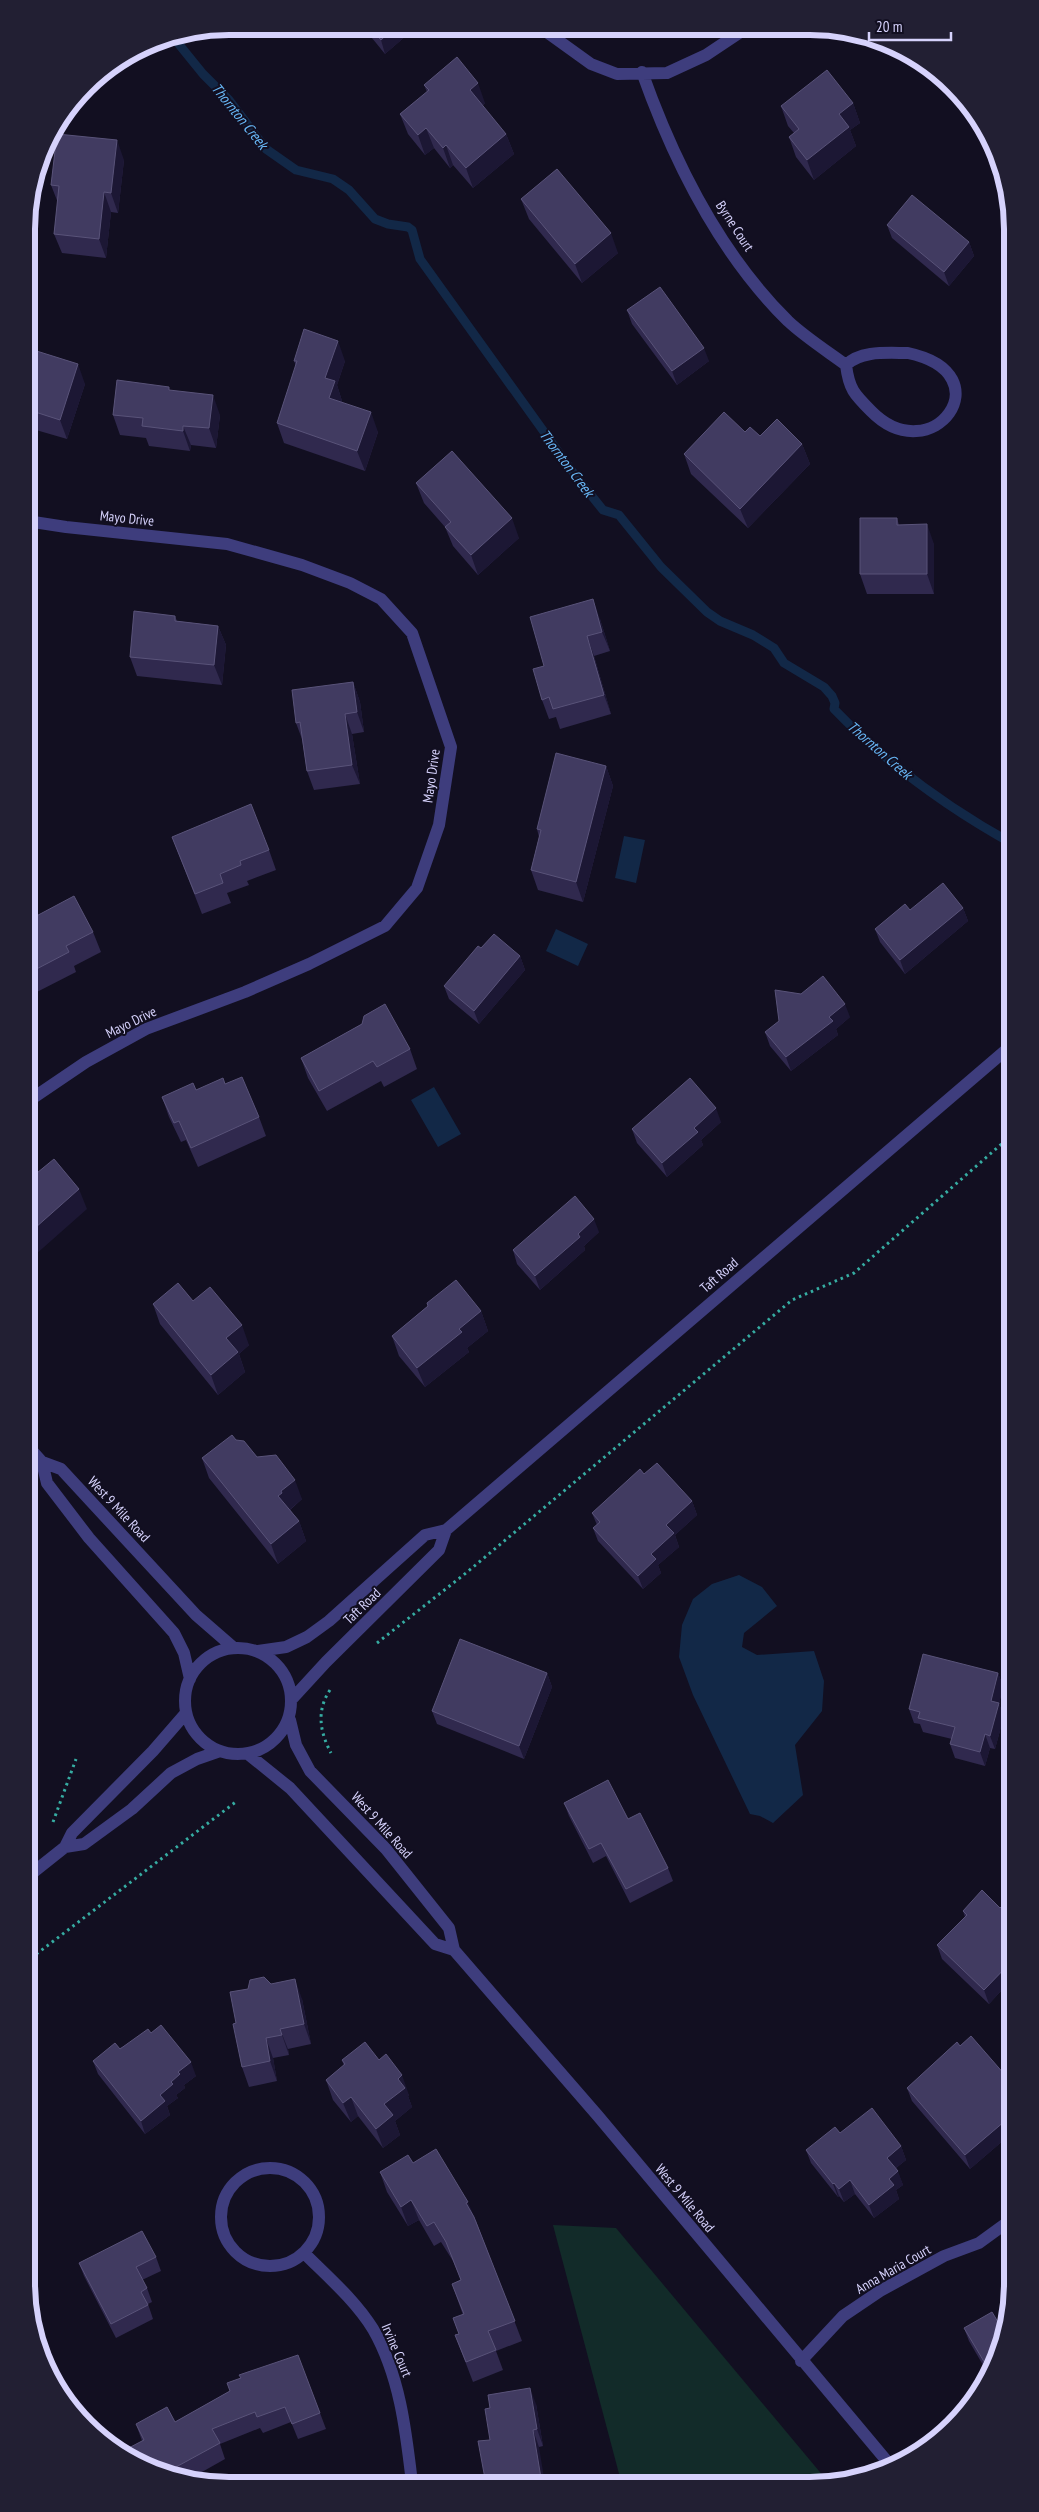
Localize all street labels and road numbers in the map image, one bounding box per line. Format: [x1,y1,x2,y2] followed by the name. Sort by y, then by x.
[712,197,758,255] street label: Byrne Court
[99,506,155,530] street label: Mayo Drive
[418,748,444,804] street label: Mayo Drive
[103,1002,160,1042] street label: Mayo Drive
[696,1254,742,1296] street label: Taft Road
[84,1472,154,1546] street label: West 9 Mile Road
[340,1584,384,1628] street label: Taft Road
[347,1788,417,1862] street label: West 9 Mile Road
[651,2160,719,2236] street label: West 9 Mile Road
[852,2240,934,2298] street label: Anna Maria Court
[378,2320,416,2380] street label: Irvine Court

